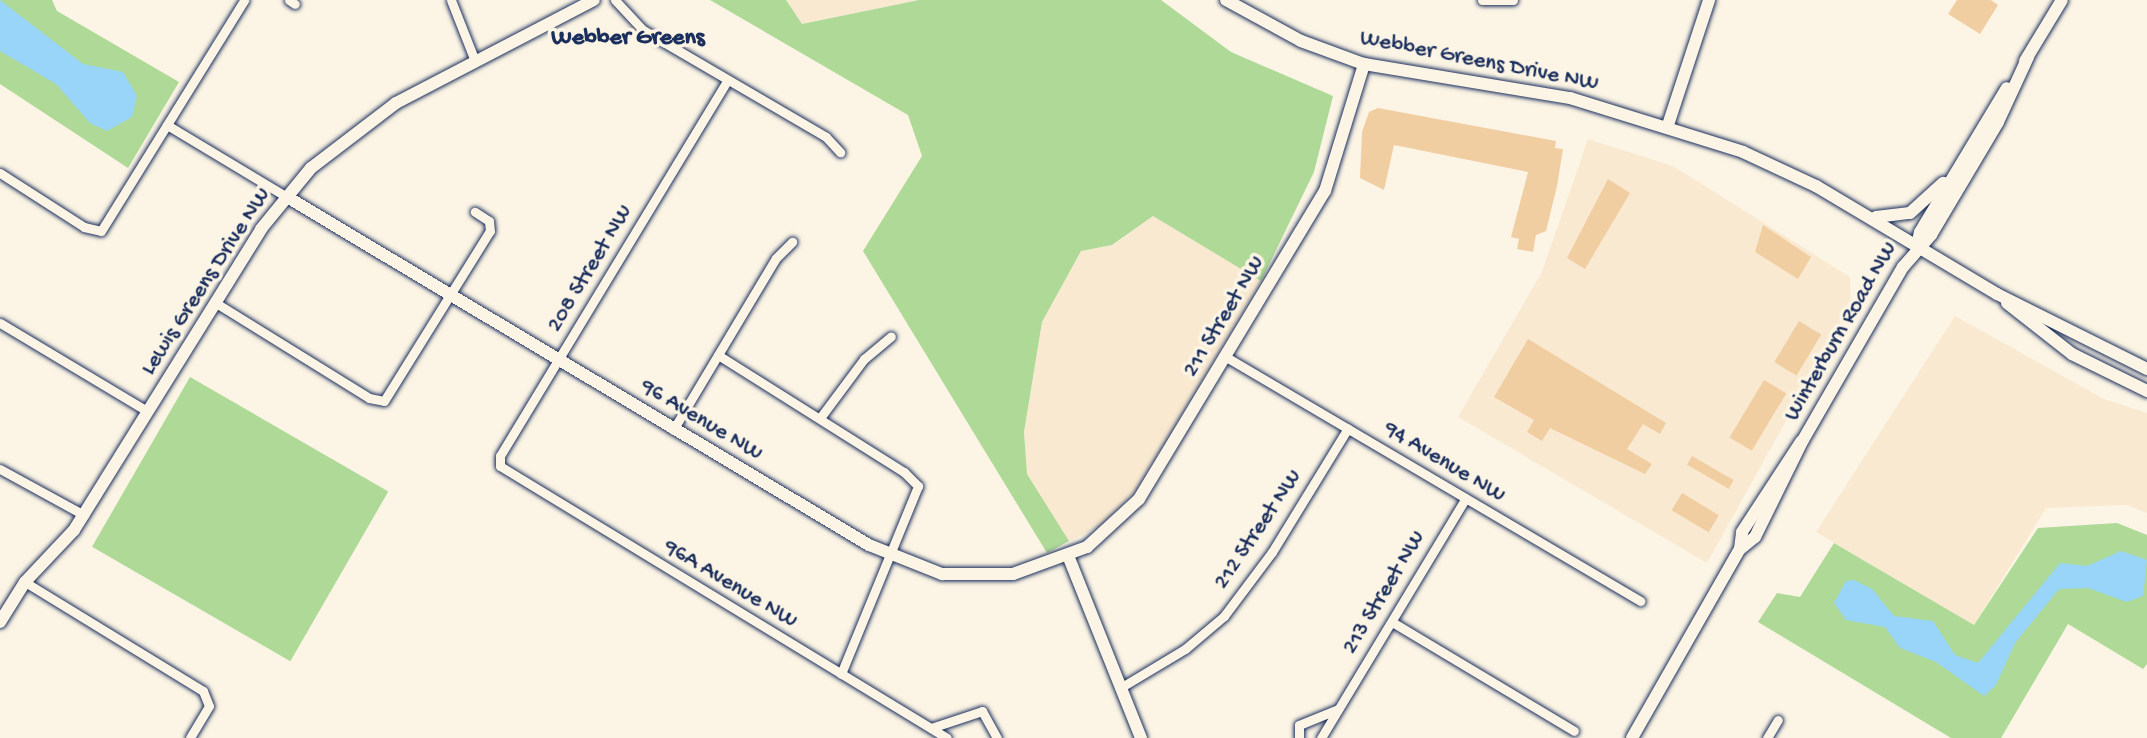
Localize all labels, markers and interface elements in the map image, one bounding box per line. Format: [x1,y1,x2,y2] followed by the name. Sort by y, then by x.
[551,25,705,53] district label: Webber Greens
[1357,25,1601,99] street label: Webber Greens Drive NW
[136,183,278,381] street label: Lewis Greens Drive NW
[542,200,640,338] street label: 208 Street NW
[1779,237,1905,427] street label: Winterburn Road NW
[1178,251,1272,383] street label: 211 Street NW
[635,374,767,468] street label: 96 Avenue NW
[1378,416,1510,510] street label: 94 Avenue NW
[1209,465,1309,595] street label: 212 Street NW
[1337,526,1433,660] street label: 213 Street NW
[658,534,802,636] street label: 96A Avenue NW

